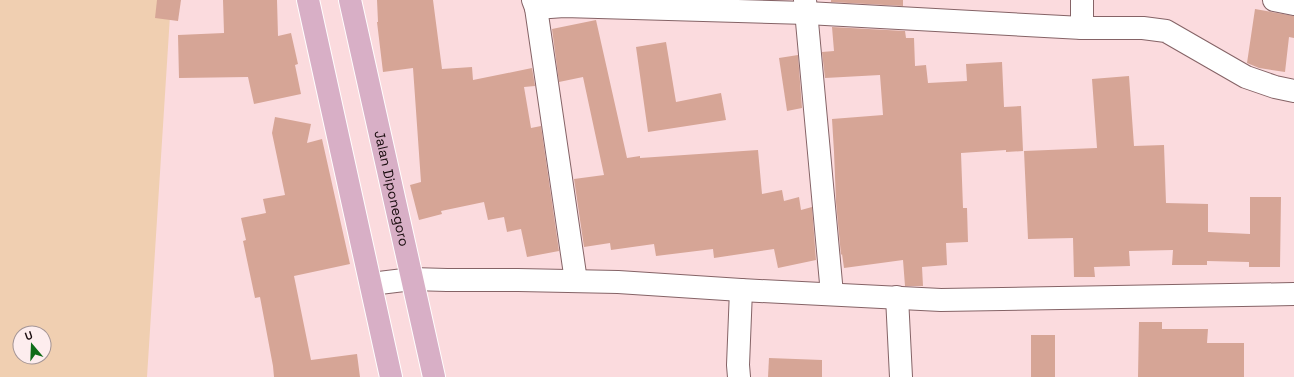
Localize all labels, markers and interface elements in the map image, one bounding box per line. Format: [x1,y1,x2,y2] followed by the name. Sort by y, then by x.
[370,129,414,248] street label: Jalan Diponegoro
[12,325,52,365] north arrow
[23,328,35,343] text: U

